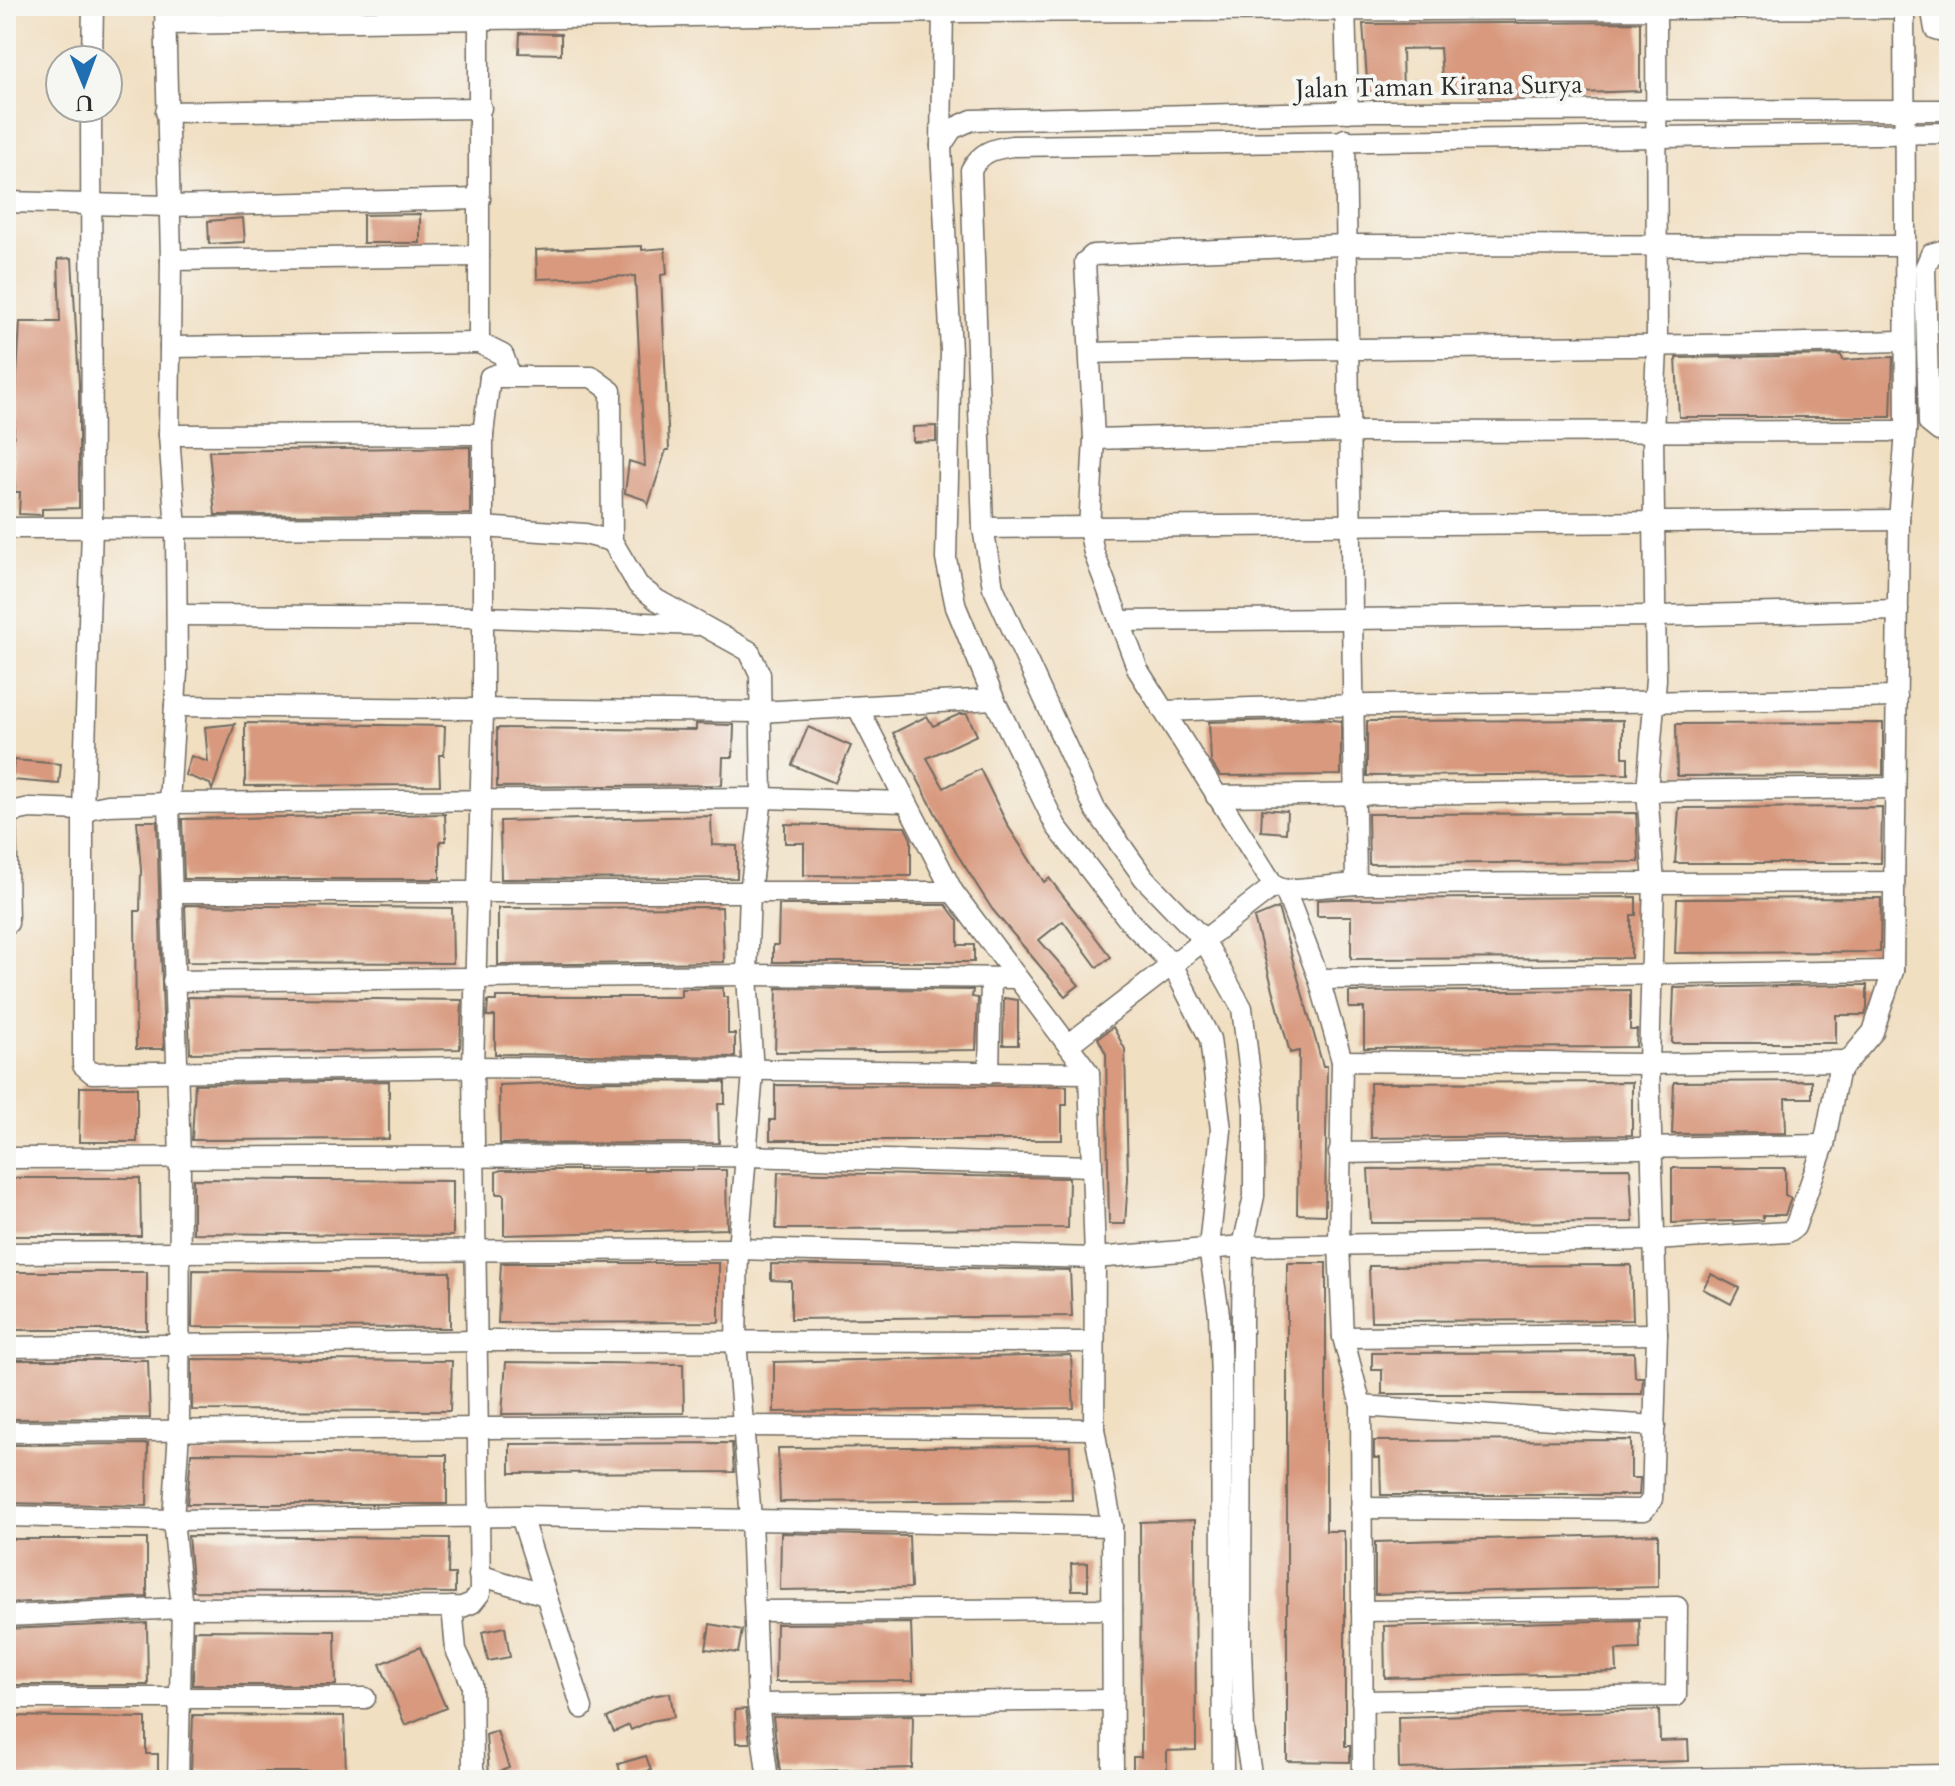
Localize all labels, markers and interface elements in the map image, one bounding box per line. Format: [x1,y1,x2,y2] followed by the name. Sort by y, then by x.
[44,44,124,124] north arrow
[1291,66,1583,107] street label: Jalan Taman Kirana Surya
[75,88,94,118] text: U

